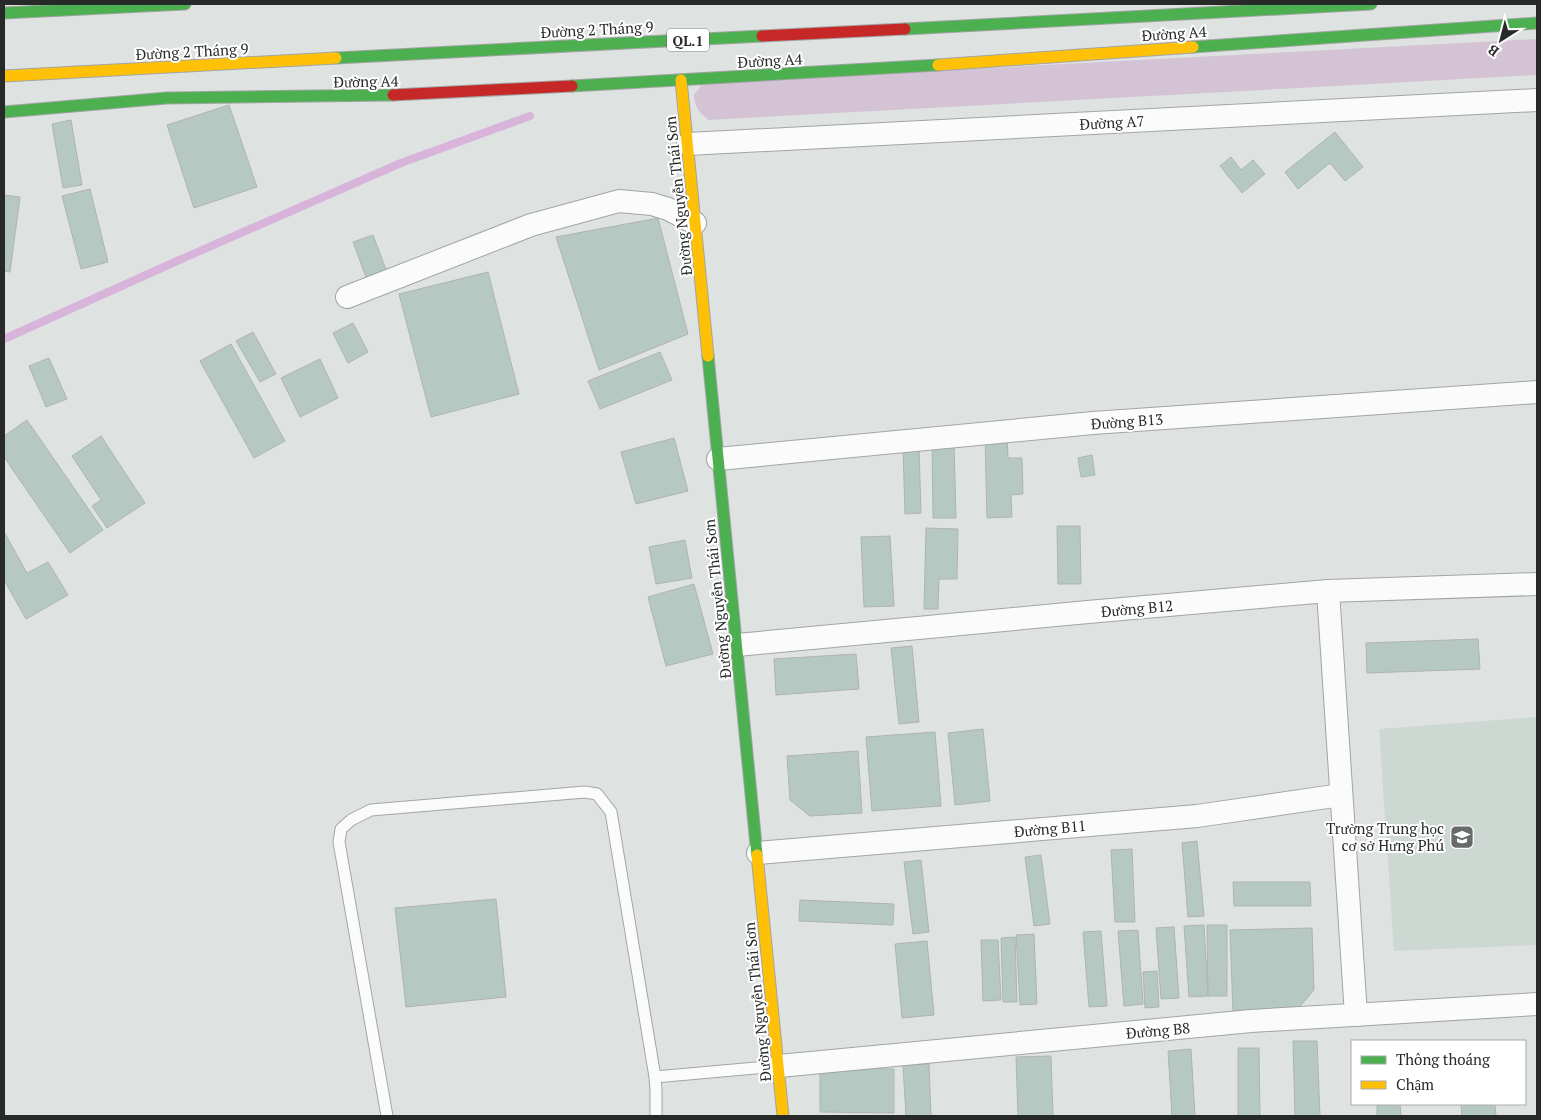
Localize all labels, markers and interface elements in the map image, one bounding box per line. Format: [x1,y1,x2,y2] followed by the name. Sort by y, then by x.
[1476,15,1526,65] north arrow
[540,16,654,42] street label: Đường 2 Tháng 9
[1141,21,1207,45] street label: Đường A4
[667,28,709,52] road number: QL.1
[135,38,249,64] street label: Đường 2 Tháng 9
[1484,41,1502,61] text: B
[737,48,803,72] street label: Đường A4
[333,70,399,92] street label: Đường A4
[1079,110,1145,134] street label: Đường A7
[660,115,696,277] street label: Đường Nguyễn Thái Sơn
[1090,409,1164,433] street label: Đường B13
[699,518,735,680] street label: Đường Nguyễn Thái Sơn
[1100,595,1174,621] street label: Đường B12
[1013,815,1087,841] street label: Đường B11
[1326,818,1444,855] place label: Trường Trung học cơ sở Hưng Phú
[1449,824,1475,850] school or university icon: Trường Trung học cơ sở Hưng Phú
[739,921,775,1083] street label: Đường Nguyễn Thái Sơn
[1125,1017,1191,1043] street label: Đường B8
[1351,1040,1526,1105] legend
[1396,1049,1491,1069] text: Thông thoáng
[1396,1074,1434,1094] text: Chậm

